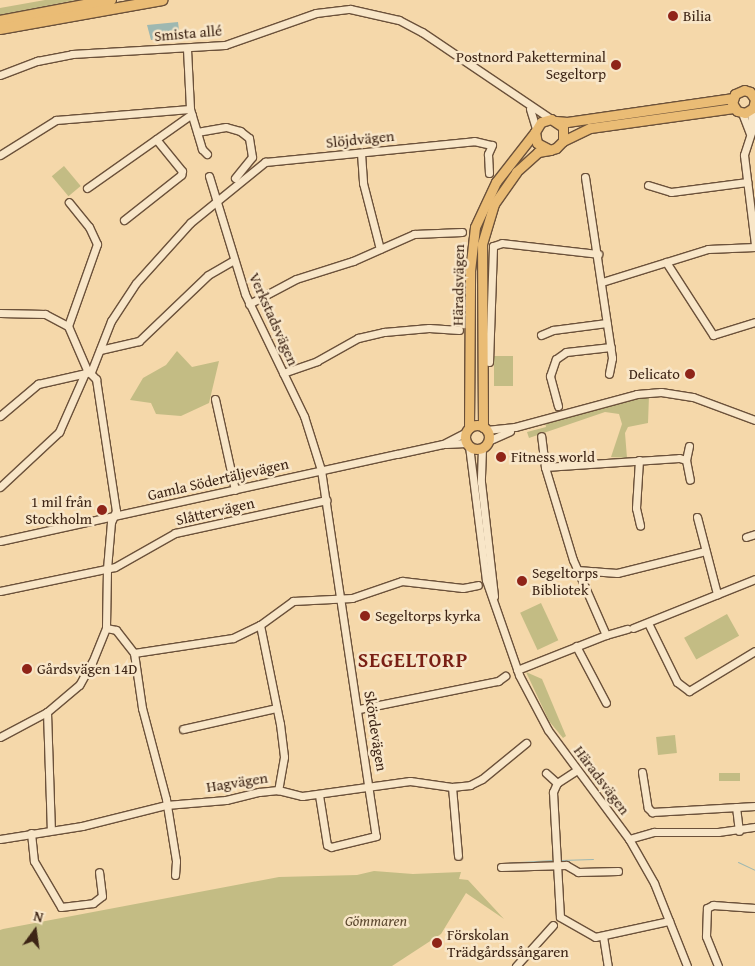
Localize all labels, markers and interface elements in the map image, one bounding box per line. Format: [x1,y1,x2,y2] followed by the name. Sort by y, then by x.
[683,7,711,25] place label: Bilia
[667,10,679,22] marker: Bilia
[153,21,223,45] street label: Smista allé
[456,47,606,82] place label: Postnord Paketterminal Segeltorp
[610,59,622,71] marker: Postnord Paketterminal Segeltorp
[325,126,395,152] street label: Slöjdvägen
[448,244,468,326] street label: Häradsvägen
[246,270,302,368] street label: Verkstadsvägen
[629,365,680,383] place label: Delicato
[684,368,696,380] marker: Delicato
[511,448,595,466] place label: Fitness world
[495,451,507,463] marker: Fitness world
[146,454,290,504] street label: Gamla Södertäljevägen
[25,492,92,527] place label: 1 mil från Stockholm
[174,493,256,529] street label: Slåttervägen
[96,504,108,516] marker: 1 mil från Stockholm
[532,563,598,598] place label: Segeltorps Bibliotek
[516,575,528,587] marker: Segeltorps Bibliotek
[375,607,481,625] place label: Segeltorps kyrka
[359,610,371,622] marker: Segeltorps kyrka
[357,647,469,671] district label: SEGELTORP
[37,660,137,678] place label: Gårdsvägen 14D
[21,663,33,675] marker: Gårdsvägen 14D
[361,690,391,772] street label: Skördevägen
[570,742,634,818] street label: Häradsvägen
[205,768,269,796] street label: Hagvägen
[10,906,60,956] north arrow
[32,906,46,927] text: N
[345,912,407,930] park label: Gömmaren
[447,925,569,960] place label: Förskolan Trädgårdssångaren
[431,937,443,949] marker: Förskolan Trädgårdssångaren

